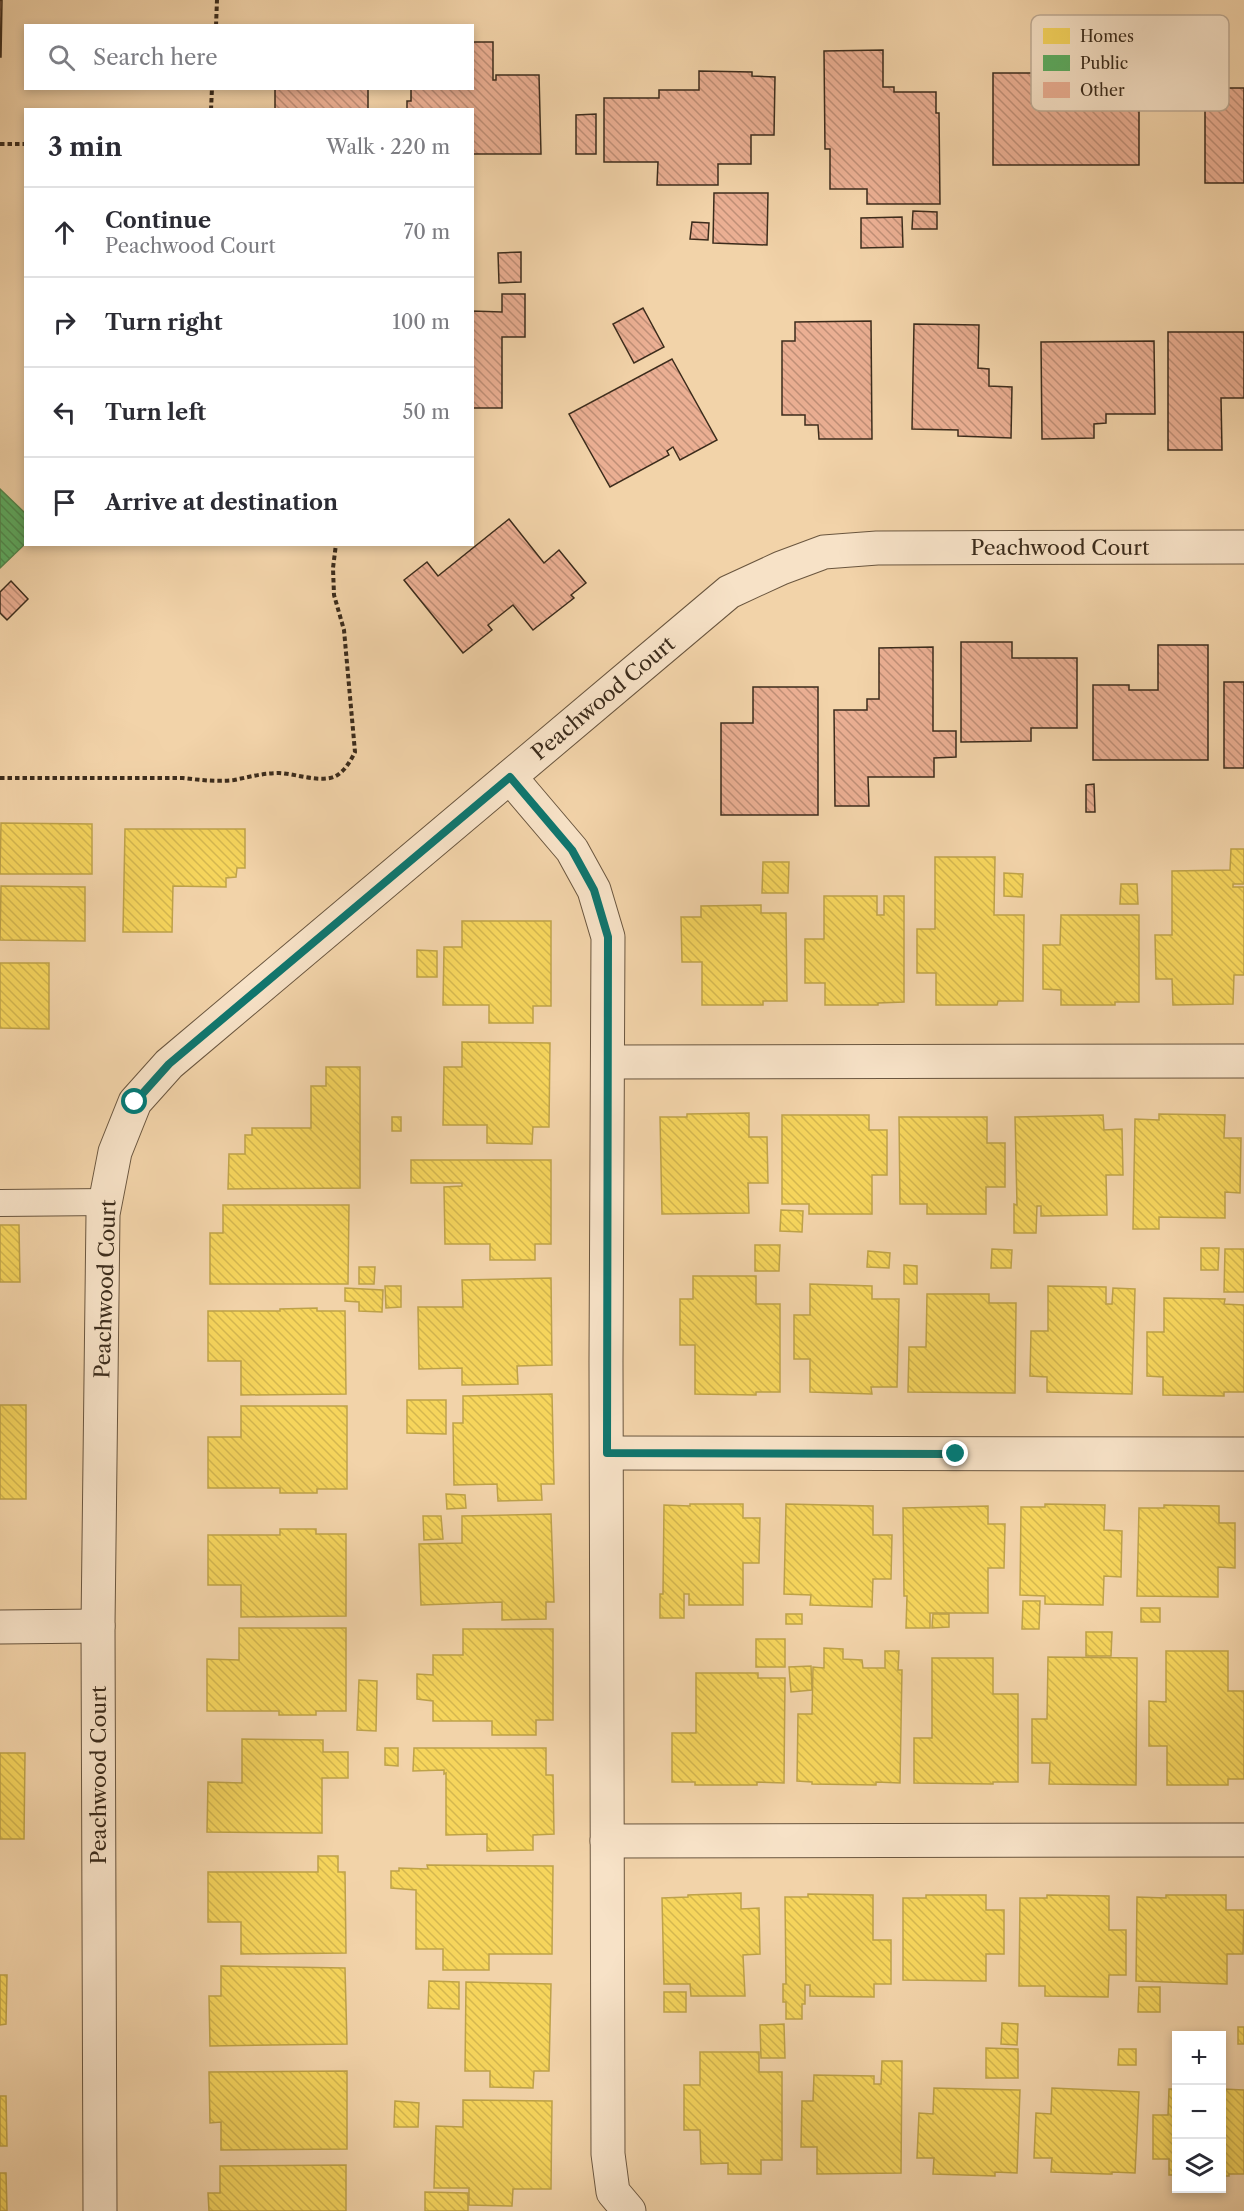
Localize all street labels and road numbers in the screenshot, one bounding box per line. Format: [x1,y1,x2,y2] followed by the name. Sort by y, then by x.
[970,535,1150,560] street label: Peachwood Court
[526,631,680,765] street label: Peachwood Court
[89,1199,121,1379] street label: Peachwood Court
[86,1685,111,1865] street label: Peachwood Court

